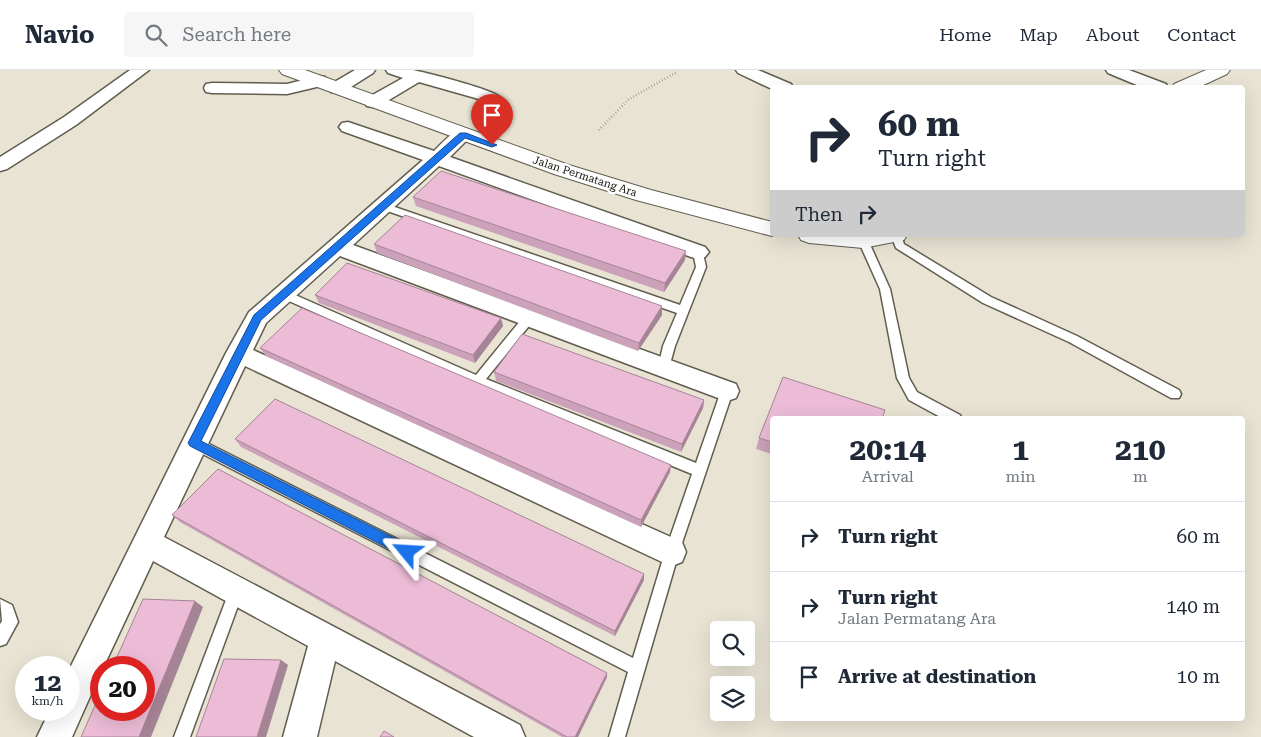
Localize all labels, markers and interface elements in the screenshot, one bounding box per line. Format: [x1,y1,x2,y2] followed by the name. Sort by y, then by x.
[124,12,474,57] search box
[25,21,94,49] text: Navio
[142,21,170,49] icon: search
[182,23,291,46] text: Search here
[939,24,991,45] text: Home
[1019,24,1058,45] text: Map
[1086,24,1139,45] text: About
[1167,24,1236,45] text: Contact
[471,94,513,145] pin
[478,101,506,129] icon: arrive
[878,104,960,145] text: 60 m
[795,105,860,170] icon: right
[878,146,986,171] text: Turn right
[531,154,639,199] street label: Jalan Permatang Ara
[853,200,881,228] icon: right
[795,203,843,226] text: Then
[849,432,926,467] text: 20:14
[1012,432,1029,467] text: 1
[1115,432,1165,467] text: 210
[862,467,914,486] text: Arrival
[1006,467,1036,486] text: min
[1133,467,1148,486] text: m
[795,523,823,551] icon: right
[380,525,432,577] position arrow
[838,525,938,548] text: Turn right
[1177,525,1220,548] text: 60 m
[838,586,938,609] text: Turn right
[795,593,823,621] icon: right
[1166,595,1220,618] text: 140 m
[838,609,996,628] text: Jalan Permatang Ara
[710,621,755,721] map controls
[710,621,755,666] button: search
[90,656,155,721] speed limit sign: 20
[795,663,823,691] icon: arrive
[838,665,1036,688] text: Arrive at destination
[1177,665,1220,688] text: 10 m
[33,668,62,697] text: 12
[710,676,755,721] button: layers
[31,694,64,708] text: km/h

